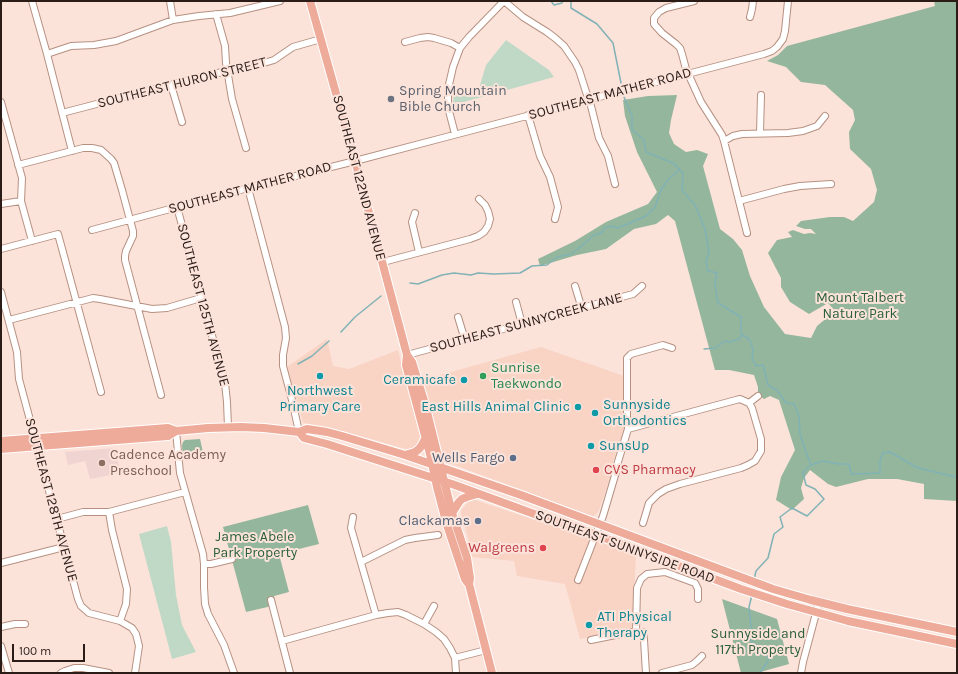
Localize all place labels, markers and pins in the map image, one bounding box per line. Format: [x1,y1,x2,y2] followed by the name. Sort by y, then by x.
[399,83,507,116] place label: Spring Mountain Bible Church
[386,94,396,104] marker: Spring Mountain Bible Church
[491,360,562,392] place label: Sunrise Taekwondo
[315,371,325,381] marker: Northwest Primary Care
[478,371,488,381] marker: Sunrise Taekwondo
[383,372,456,388] place label: Ceramicafe
[459,375,469,385] marker: Ceramicafe
[279,383,361,416] place label: Northwest Primary Care
[603,397,687,430] place label: Sunnyside Orthodontics
[421,399,570,415] place label: East Hills Animal Clinic
[573,402,583,412] marker: East Hills Animal Clinic
[590,408,600,418] marker: Sunnyside Orthodontics
[599,438,649,454] place label: SunsUp
[586,441,596,451] marker: SunsUp
[110,447,226,480] place label: Cadence Academy Preschool
[432,450,505,466] place label: Wells Fargo
[508,453,518,463] marker: Wells Fargo
[97,458,107,468] marker: Cadence Academy Preschool
[604,462,696,478] place label: CVS Pharmacy
[591,465,601,475] marker: CVS Pharmacy
[399,513,470,529] place label: Clackamas
[473,516,483,526] marker: Clackamas
[468,540,535,556] place label: Walgreens
[538,543,548,553] marker: Walgreens
[597,609,672,642] place label: ATI Physical Therapy
[584,620,594,630] marker: ATI Physical Therapy

